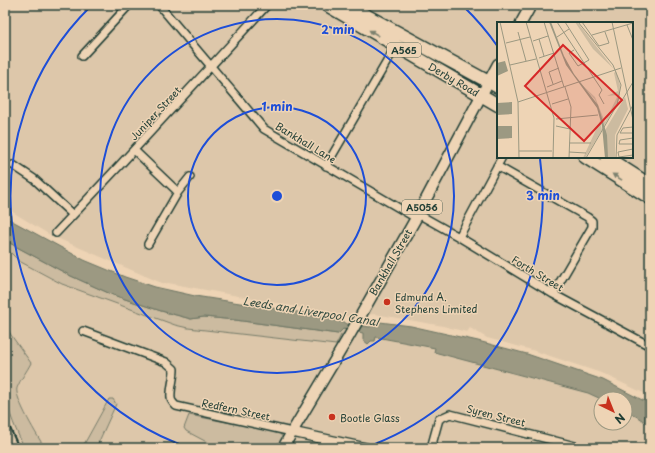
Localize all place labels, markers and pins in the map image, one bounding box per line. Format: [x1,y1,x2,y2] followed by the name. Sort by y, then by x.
[270,189,284,203] centre of rings
[395,289,477,316] place label: Edmund A. Stephens Limited
[382,297,392,307] marker: Edmund A. Stephens Limited
[340,410,400,425] place label: Bootle Glass
[327,412,337,422] marker: Bootle Glass

